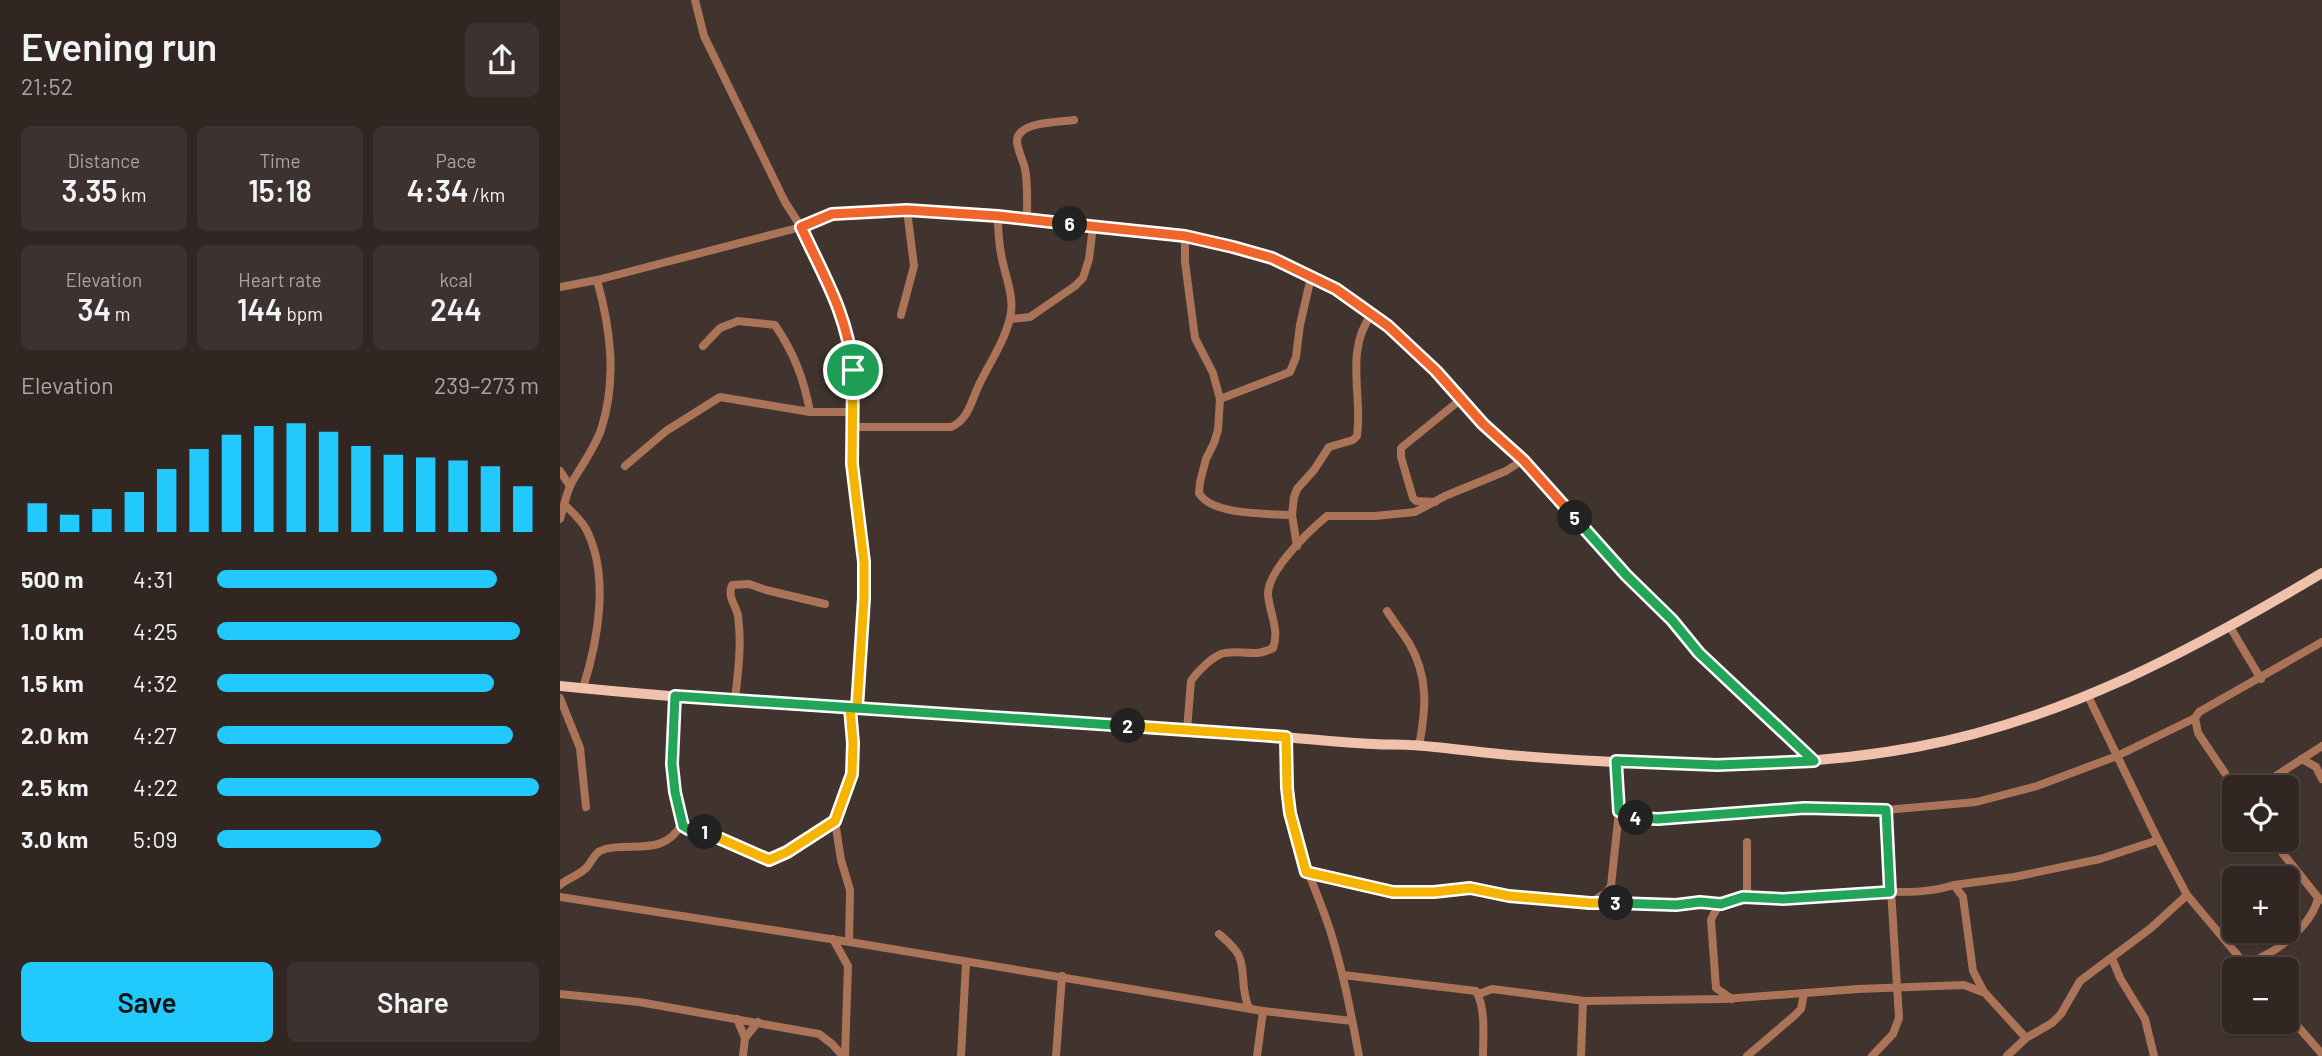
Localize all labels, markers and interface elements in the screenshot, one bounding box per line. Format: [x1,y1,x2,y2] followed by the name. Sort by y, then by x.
[21,23,217,69] text: Evening run
[465,23,539,97] button: share
[21,72,73,100] text: 21:52
[68,149,140,172] text: Distance
[259,149,301,172] text: Time
[436,149,476,172] text: Pace
[62,172,117,208] text: 3.35
[248,172,312,208] text: 15:18
[407,172,469,208] text: 4:34
[117,183,147,206] text: km
[469,183,505,206] text: /km
[1052,206,1088,242] pin: 6
[1064,212,1075,235] text: 6
[66,268,142,291] text: Elevation
[238,268,322,291] text: Heart rate
[439,268,473,291] text: kcal
[78,291,111,327] text: 34
[237,291,283,327] text: 144
[430,291,482,327] text: 244
[111,302,131,325] text: m
[283,302,323,325] text: bpm
[823,340,883,400] pin
[834,351,872,389] icon: arrive
[21,371,114,399] text: Elevation
[434,371,539,399] text: 239–273 m
[1558,500,1592,536] pin: 5
[1569,506,1580,529] text: 5
[21,565,83,593] text: 500 m
[133,565,173,593] text: 4:31
[21,617,84,645] text: 1.0 km
[133,617,178,645] text: 4:25
[21,669,84,697] text: 1.5 km
[133,669,178,697] text: 4:32
[1110,708,1146,744] pin: 2
[1122,714,1133,737] text: 2
[21,721,89,749] text: 2.0 km
[133,721,177,749] text: 4:27
[21,773,89,801] text: 2.5 km
[133,773,178,801] text: 4:22
[2222,775,2299,1034] map controls
[2222,775,2299,852] button: locate
[1618,800,1654,836] pin: 4
[1630,806,1641,829] text: 4
[688,814,722,850] pin: 1
[701,820,708,843] text: 1
[21,825,88,853] text: 3.0 km
[133,825,178,853] text: 5:09
[2222,866,2299,943] button: +
[1598,886,1634,920] pin: 3
[1610,891,1621,914] text: 3
[2222,957,2299,1034] button: −
[21,962,273,1042] button: Save
[287,962,539,1042] button: Share

